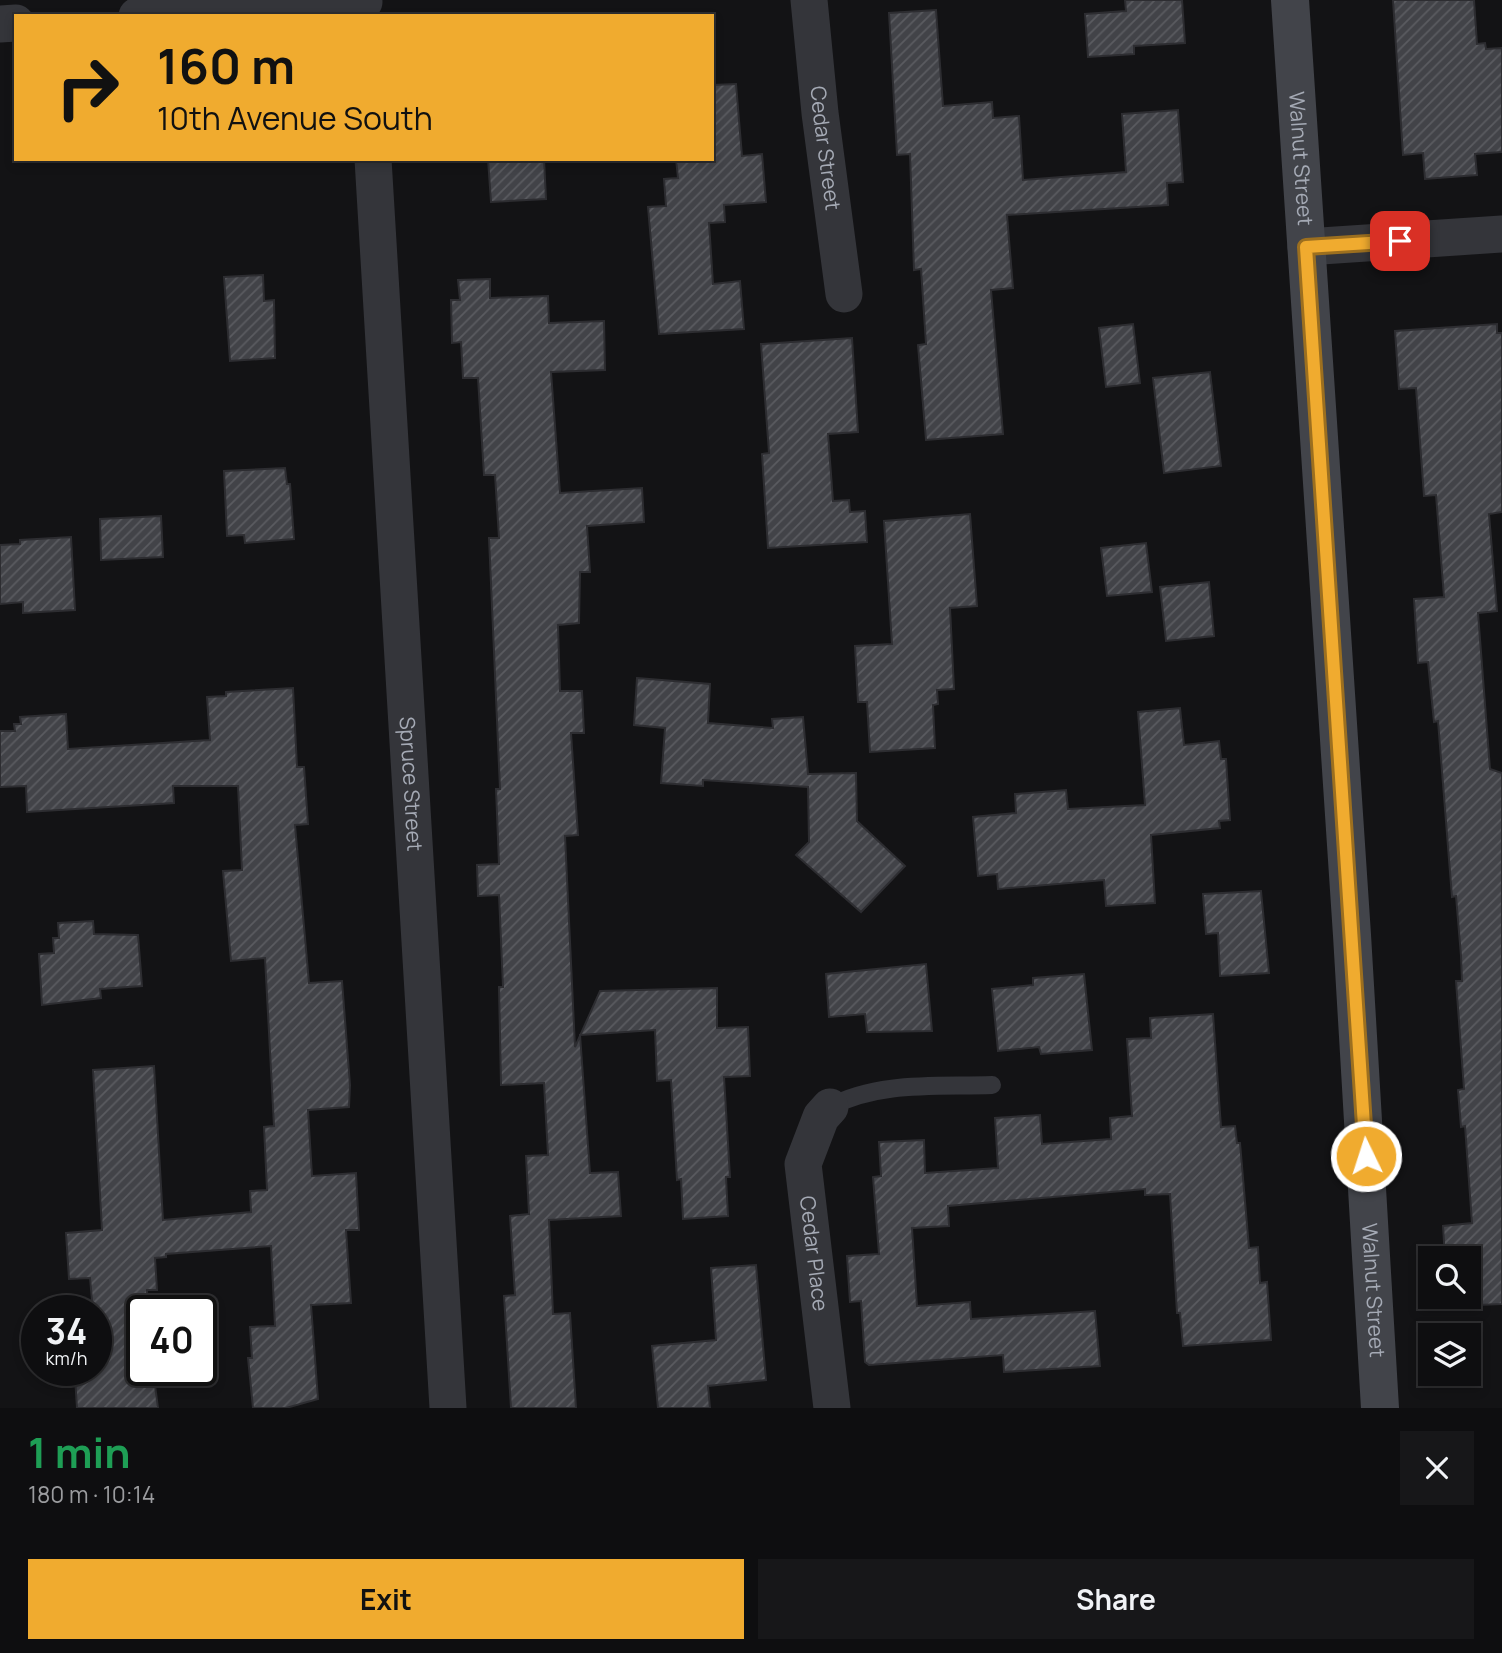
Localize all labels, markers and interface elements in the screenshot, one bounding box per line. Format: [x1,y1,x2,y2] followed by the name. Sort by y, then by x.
[157,32,295,99] text: 160 m
[42,42,133,133] icon: right
[804,85,848,212] street label: Cedar Street
[1283,91,1320,227] street label: Walnut Street
[157,96,433,140] text: 10th Avenue South
[1370,211,1430,271] pin
[1381,222,1419,260] icon: arrive
[394,716,430,852] street label: Spruce Street
[1329,1119,1403,1193] position arrow
[794,1194,835,1313] street label: Cedar Place
[1356,1222,1392,1358] street label: Walnut Street
[1418,1246,1481,1386] map controls
[1418,1246,1481,1309] button: search
[126,1295,217,1386] speed limit sign: 40
[46,1307,87,1355] text: 34
[1418,1323,1481,1386] button: layers
[46,1346,87,1370] text: km/h
[28,1423,131,1481] text: 1 min
[1400,1431,1474,1505] button: close
[28,1478,155,1510] text: 180 m · 10:14
[28,1559,744,1639] button: Exit
[758,1559,1474,1639] button: Share

